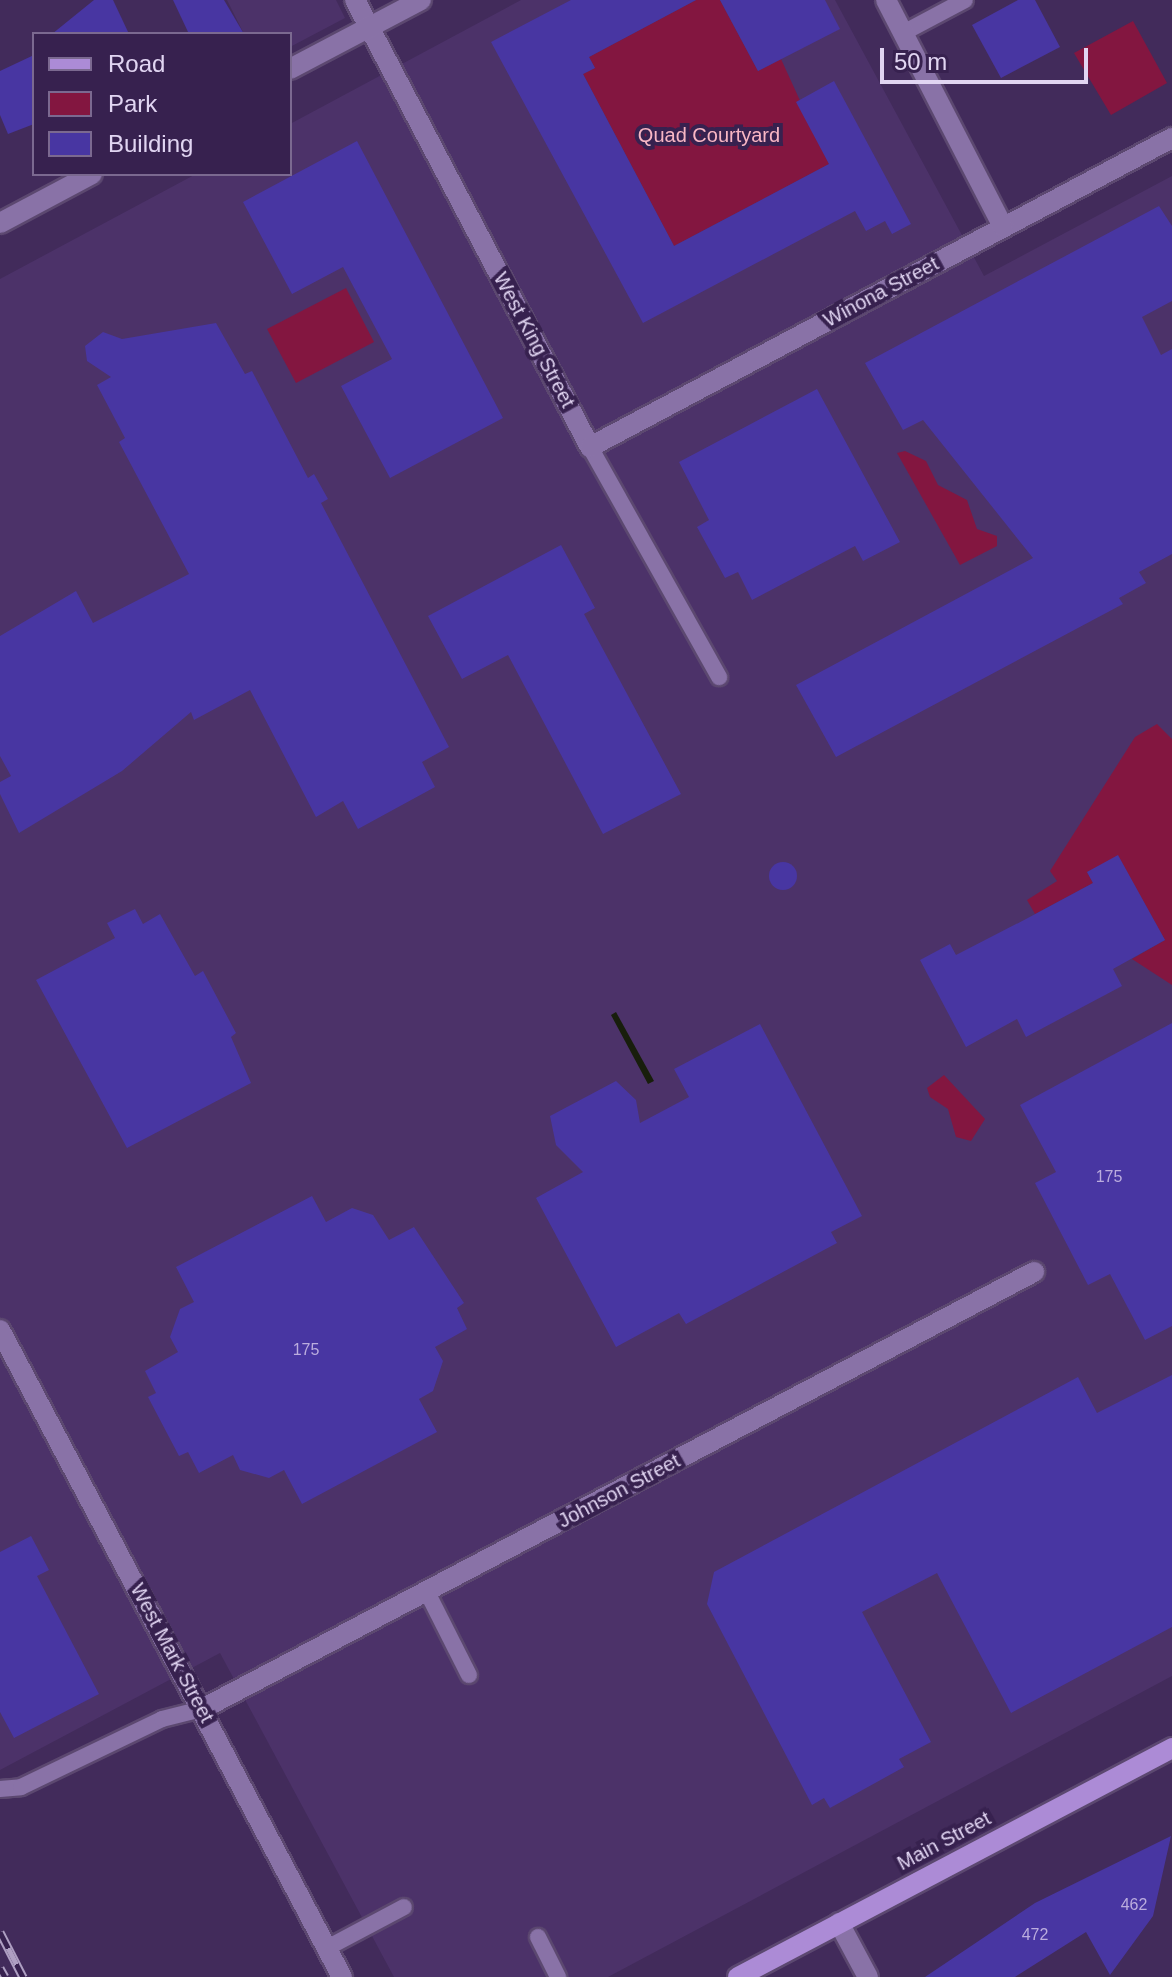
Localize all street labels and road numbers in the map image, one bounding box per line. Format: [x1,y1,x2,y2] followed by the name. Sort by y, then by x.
[819,252,943,332] street label: Winona Street
[488,268,580,412] street label: West King Street
[554,1449,684,1533] street label: Johnson Street
[125,1579,219,1727] street label: West Mark Street
[893,1806,995,1876] street label: Main Street

